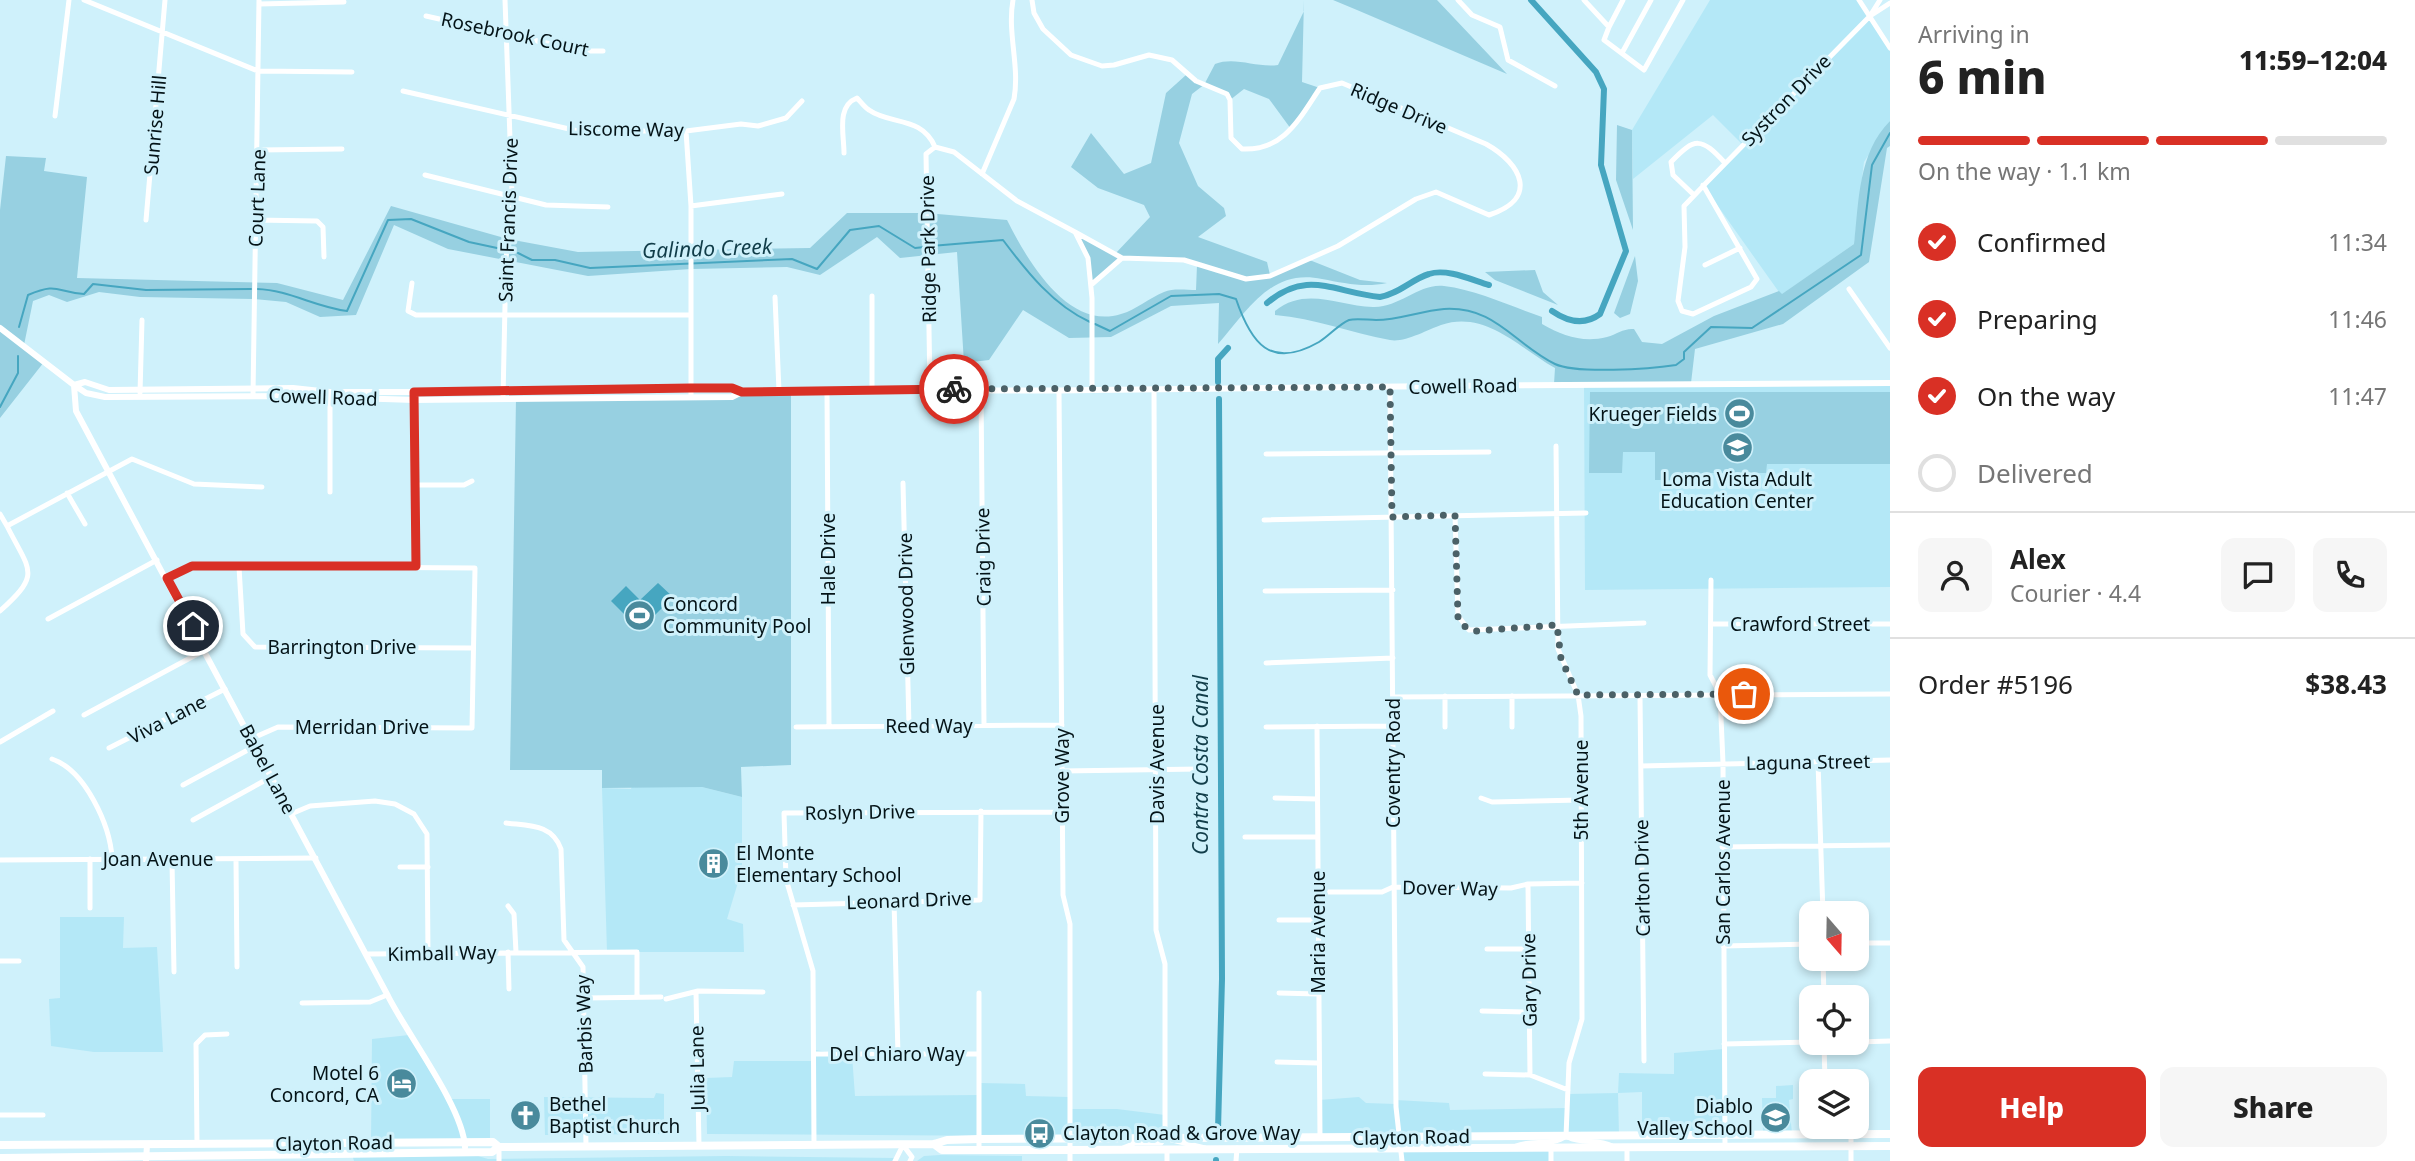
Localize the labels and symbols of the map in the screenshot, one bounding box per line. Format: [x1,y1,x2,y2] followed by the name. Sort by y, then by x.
[439,6,591,62] street label: Rosebrook Court
[1735,48,1837,152] street label: Systron Drive
[138,74,172,176] street label: Sunrise Hill
[1347,76,1451,140] street label: Ridge Drive
[568,115,684,143] street label: Liscome Way
[492,137,524,303] street label: Saint Francis Drive
[242,149,272,247] street label: Court Lane
[914,175,942,323] street label: Ridge Park Drive
[641,232,774,264] water label: Galindo Creek
[919,354,989,424] courier
[1408,372,1518,400] street label: Cowell Road
[268,382,378,412] street label: Cowell Road
[1723,397,1757,431] sports icon: Krueger Fields
[1589,401,1717,427] place label: Krueger Fields
[1720,431,1754,465] school or university icon: Loma Vista Adult Education Center
[1660,466,1814,514] place label: Loma Vista Adult Education Center
[969,507,997,607] street label: Craig Drive
[815,513,841,605] street label: Hale Drive
[892,532,920,676] street label: Glenwood Drive
[663,591,811,639] place label: Concord Community Pool
[163,596,223,656] pin
[623,598,657,632] sports icon: Concord Community Pool
[1730,611,1870,637] street label: Crawford Street
[267,634,417,660] street label: Barrington Drive
[1714,664,1774,724] pin
[1186,674,1214,855] water label: Contra Costa Canal
[123,688,211,750] street label: Viva Lane
[1380,698,1406,828] street label: Coventry Road
[1144,704,1170,824] street label: Davis Avenue
[885,713,973,739] street label: Reed Way
[295,714,429,740] street label: Merridan Drive
[233,719,303,819] street label: Babel Lane
[1049,728,1075,824] street label: Grove Way
[1568,739,1594,841] street label: 5th Avenue
[1746,748,1871,776] street label: Laguna Street
[1710,779,1736,945] street label: San Carlos Avenue
[804,798,916,826] street label: Roslyn Drive
[1628,819,1656,937] street label: Carlton Drive
[736,840,902,888] place label: El Monte Elementary School
[101,846,213,872] street label: Joan Avenue
[696,847,730,881] building icon: El Monte Elementary School
[1305,871,1331,993] street label: Maria Avenue
[1402,874,1498,902] street label: Dover Way
[846,885,972,915] street label: Leonard Drive
[1799,901,1869,971] north arrow
[1515,933,1543,1027] street label: Gary Drive
[387,939,497,967] street label: Kimball Way
[569,974,599,1074] street label: Barbis Way
[683,1025,711,1113] street label: Julia Lane
[829,1041,965,1067] street label: Del Chiaro Way
[270,1060,380,1108] place label: Motel 6 Concord, CA
[385,1067,419,1101] hotel icon: Motel 6 Concord, CA
[549,1091,680,1139] place label: Bethel Baptist Church
[1637,1093,1753,1141] place label: Diablo Valley School
[509,1098,543,1132] church icon: Bethel Baptist Church
[1759,1100,1793,1134] school or university icon: Diablo Valley School
[1023,1116,1057,1150] bus stop icon: Clayton Road & Grove Way
[1063,1120,1300,1146] place label: Clayton Road & Grove Way
[1352,1123,1470,1151] street label: Clayton Road
[275,1129,393,1157] street label: Clayton Road

